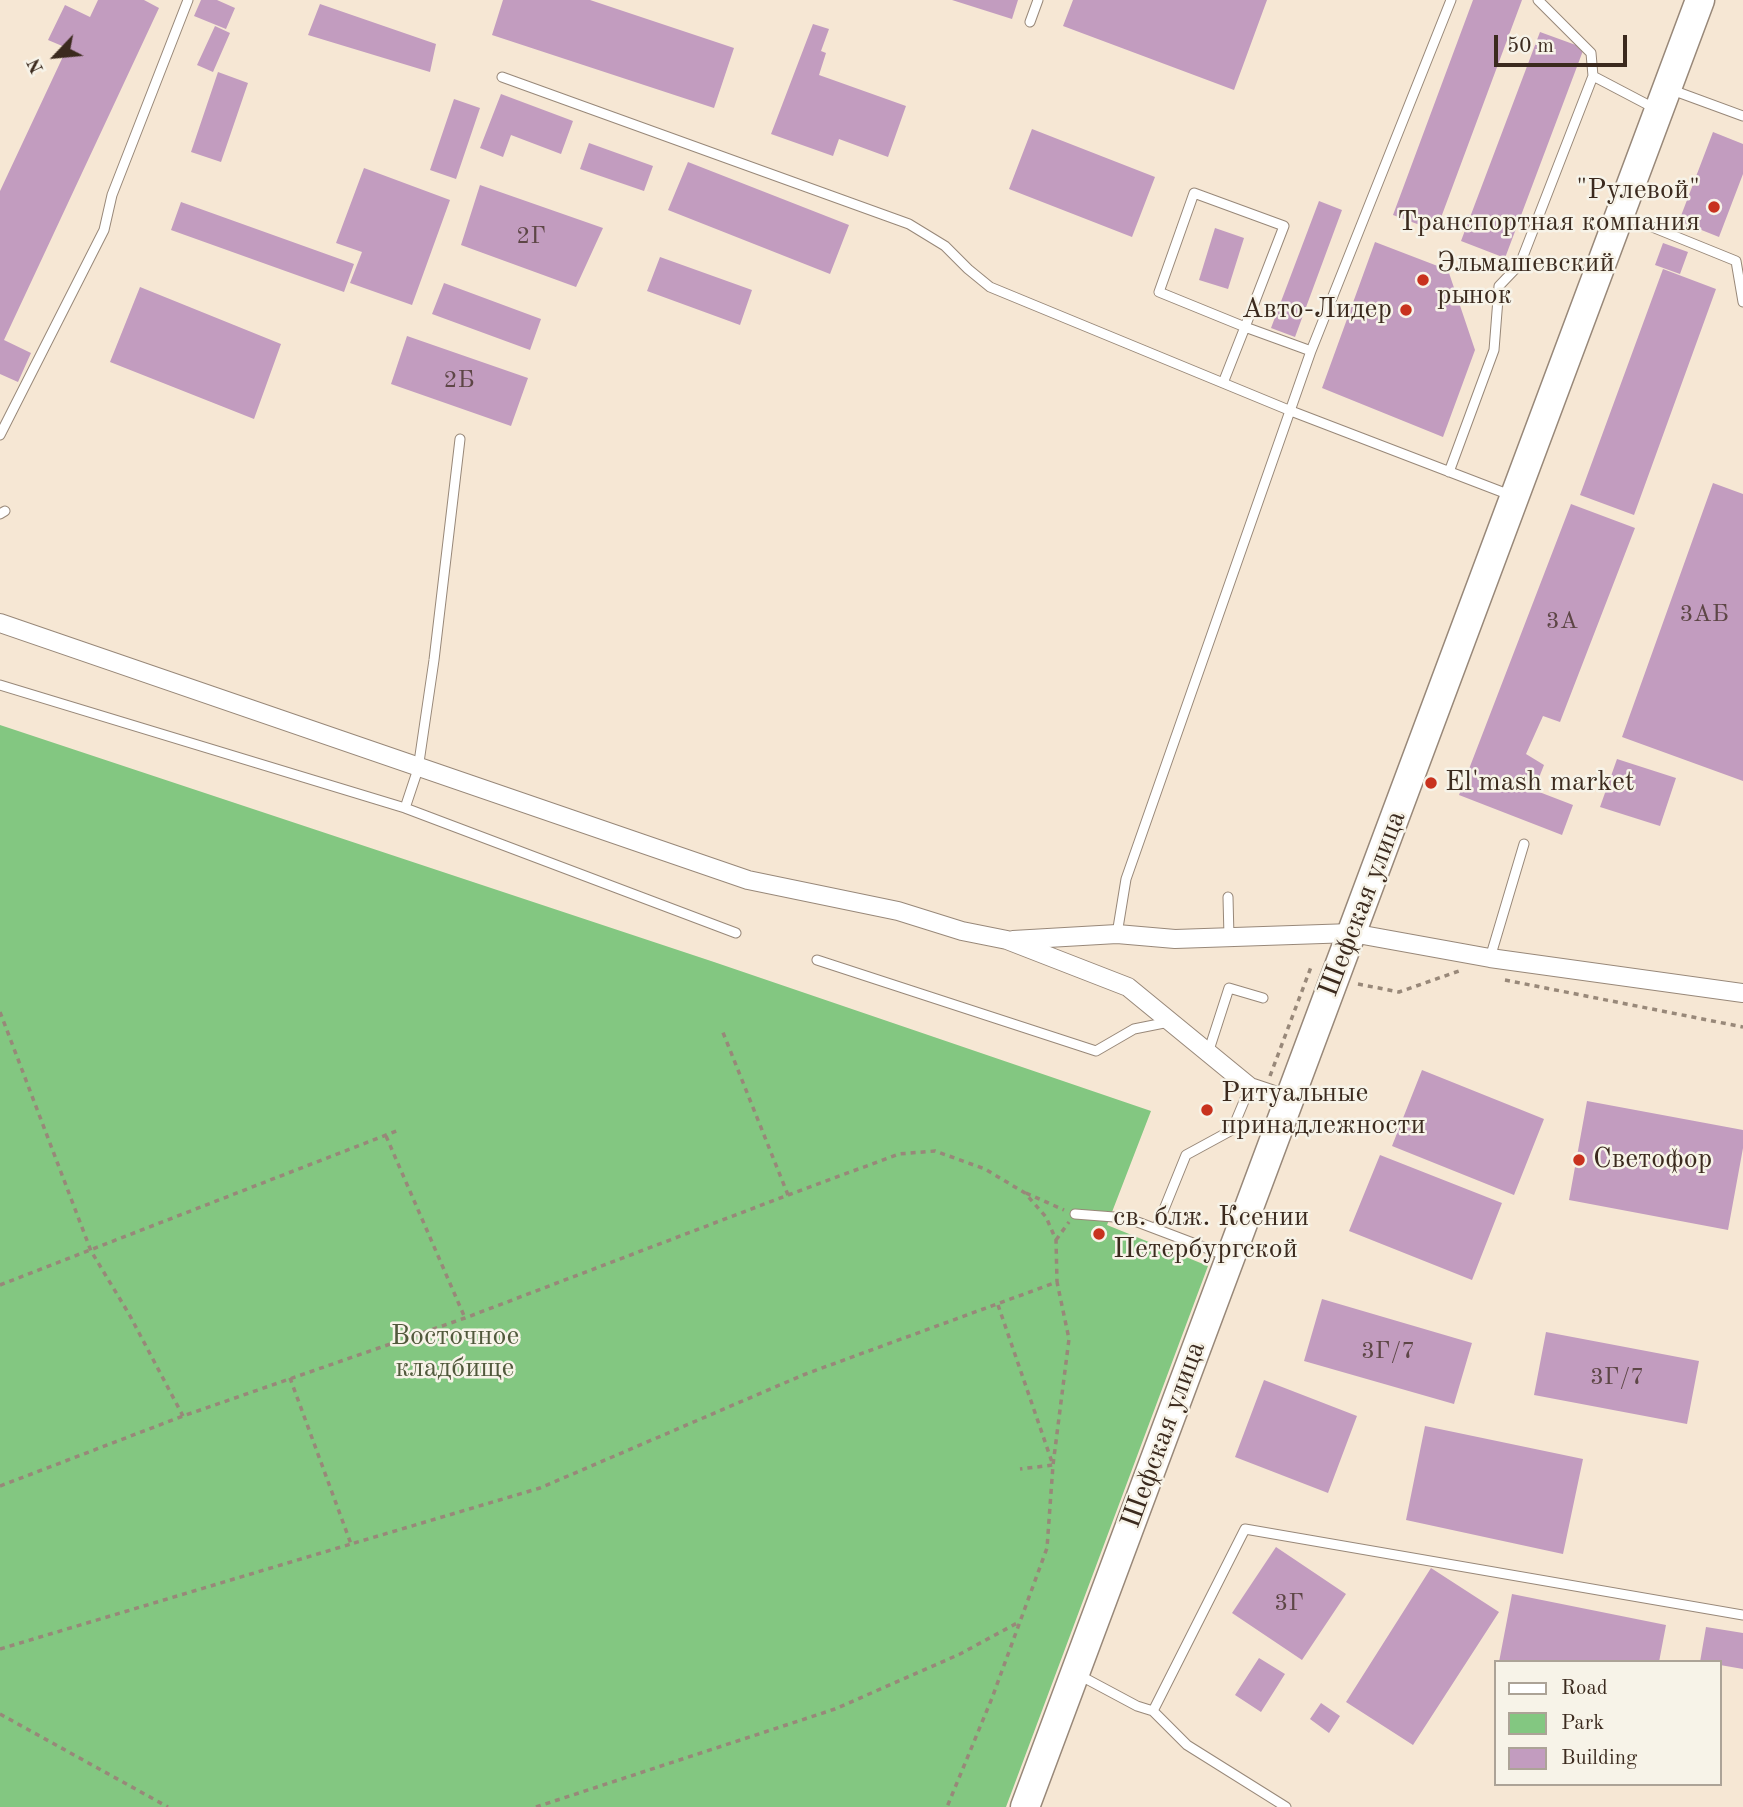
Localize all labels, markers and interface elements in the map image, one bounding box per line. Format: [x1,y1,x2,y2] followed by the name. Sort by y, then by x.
[21,21,91,91] north arrow
[1498,21,1631,65] scale bar
[1507,36,1554,57] text: 50 m
[25,55,48,76] text: N
[1397,174,1700,240] place label: "Рулевой" Транспортная компания
[1706,199,1722,215] marker: "Рулевой" Транспортная компания
[516,223,546,251] house number: 2Г
[1437,247,1615,313] place label: Эльмашевский рынок
[1415,272,1431,288] marker: Эльмашевский рынок
[1242,293,1392,327] place label: Авто-Лидер
[1398,302,1414,318] marker: Авто-Лидер
[444,367,474,395] house number: 2Б
[1679,601,1729,629] house number: 3АБ
[1546,608,1578,636] house number: 3А
[1445,766,1635,800] place label: El'mash market
[1423,775,1439,791] marker: El'mash market
[1312,806,1414,1002] street label: Шефская улица
[1221,1077,1426,1143] place label: Ритуальные принадлежности
[1199,1102,1215,1118] marker: Ритуальные принадлежности
[1593,1143,1712,1177] place label: Светофор
[1571,1152,1587,1168] marker: Светофор
[1113,1201,1309,1267] place label: св. блж. Ксении Петербургской
[1091,1226,1107,1242] marker: св. блж. Ксении Петербургской
[391,1320,519,1386] park label: Восточное кладбище
[1115,1337,1213,1533] street label: Шефская улица
[1361,1338,1415,1366] house number: 3Г/7
[1590,1364,1644,1392] house number: 3Г/7
[1274,1590,1304,1618] house number: 3Г
[1494,1660,1722,1786] legend
[1561,1678,1608,1699] text: Road
[1561,1713,1604,1734] text: Park
[1561,1748,1637,1769] text: Building

